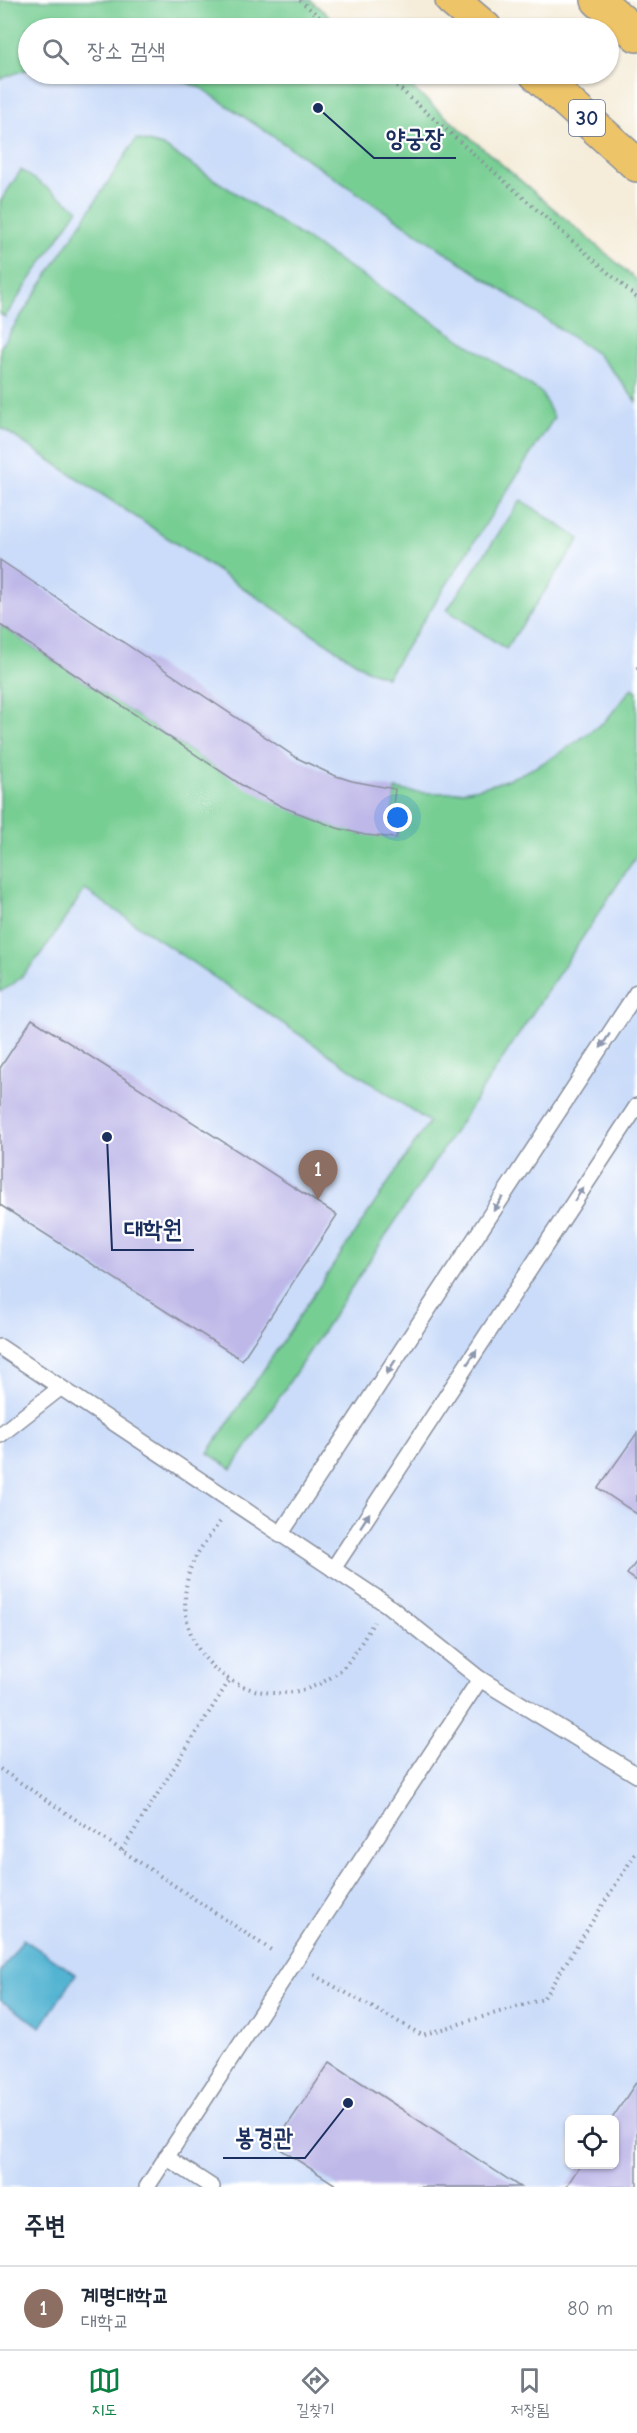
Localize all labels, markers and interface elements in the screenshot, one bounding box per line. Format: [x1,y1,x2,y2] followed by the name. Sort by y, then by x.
[18,18,619,84] search box
[39,35,72,68] icon: search
[87,38,165,64] text: 장소 검색
[569,100,605,136] road number: 30
[374,116,456,158] callout: 양궁장
[386,124,445,152] text: 양궁장
[383,803,412,832] your location
[600,1033,611,1049] one-way arrow
[298,1150,338,1200] pin: 1
[573,1186,584,1202] one-way arrow
[493,1196,504,1212] one-way arrow
[112,1208,194,1250] callout: 대학원
[124,1215,182,1243] text: 대학원
[466,1349,477,1365] one-way arrow
[386,1359,397,1375] one-way arrow
[359,1513,371,1529] one-way arrow
[565,2115,619,2169] map controls
[565,2115,619,2169] button: locate
[223,2116,305,2158] callout: 봉경관
[235,2123,294,2151] text: 봉경관
[24,2211,66,2241] text: 주변
[81,2283,170,2309] text: 계명대학교
[40,2297,47,2320] text: 1
[567,2297,613,2320] text: 80 m
[81,2310,129,2333] text: 대학교
[88,2364,121,2420] tab: 지도
[296,2364,335,2420] tab: 길찾기
[511,2364,549,2420] tab: 저장됨

